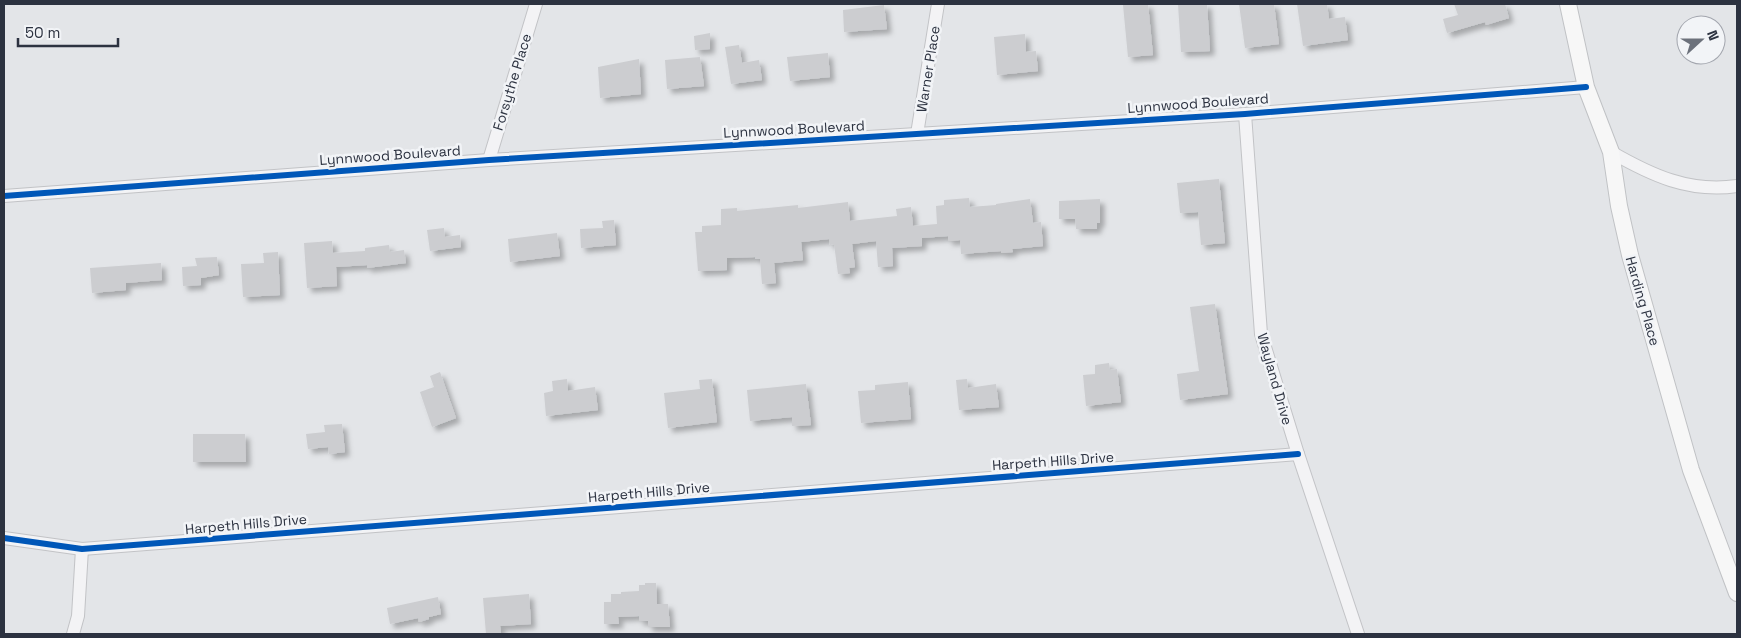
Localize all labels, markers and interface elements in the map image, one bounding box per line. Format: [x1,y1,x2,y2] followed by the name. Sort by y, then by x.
[18,15,118,47] scale bar
[1676,15,1726,65] north arrow
[25,23,60,42] text: 50 m
[912,24,944,114] street label: Warner Place
[1703,28,1723,43] text: N
[489,31,535,133] street label: Forsythe Place
[1127,89,1269,117] street label: Lynnwood Boulevard
[723,116,865,142] street label: Lynnwood Boulevard
[319,141,461,169] street label: Lynnwood Boulevard
[1622,254,1664,348] street label: Harding Place
[1253,331,1297,427] street label: Wayland Drive
[991,448,1115,474] street label: Harpeth Hills Drive
[587,478,711,506] street label: Harpeth Hills Drive
[184,510,308,538] street label: Harpeth Hills Drive

